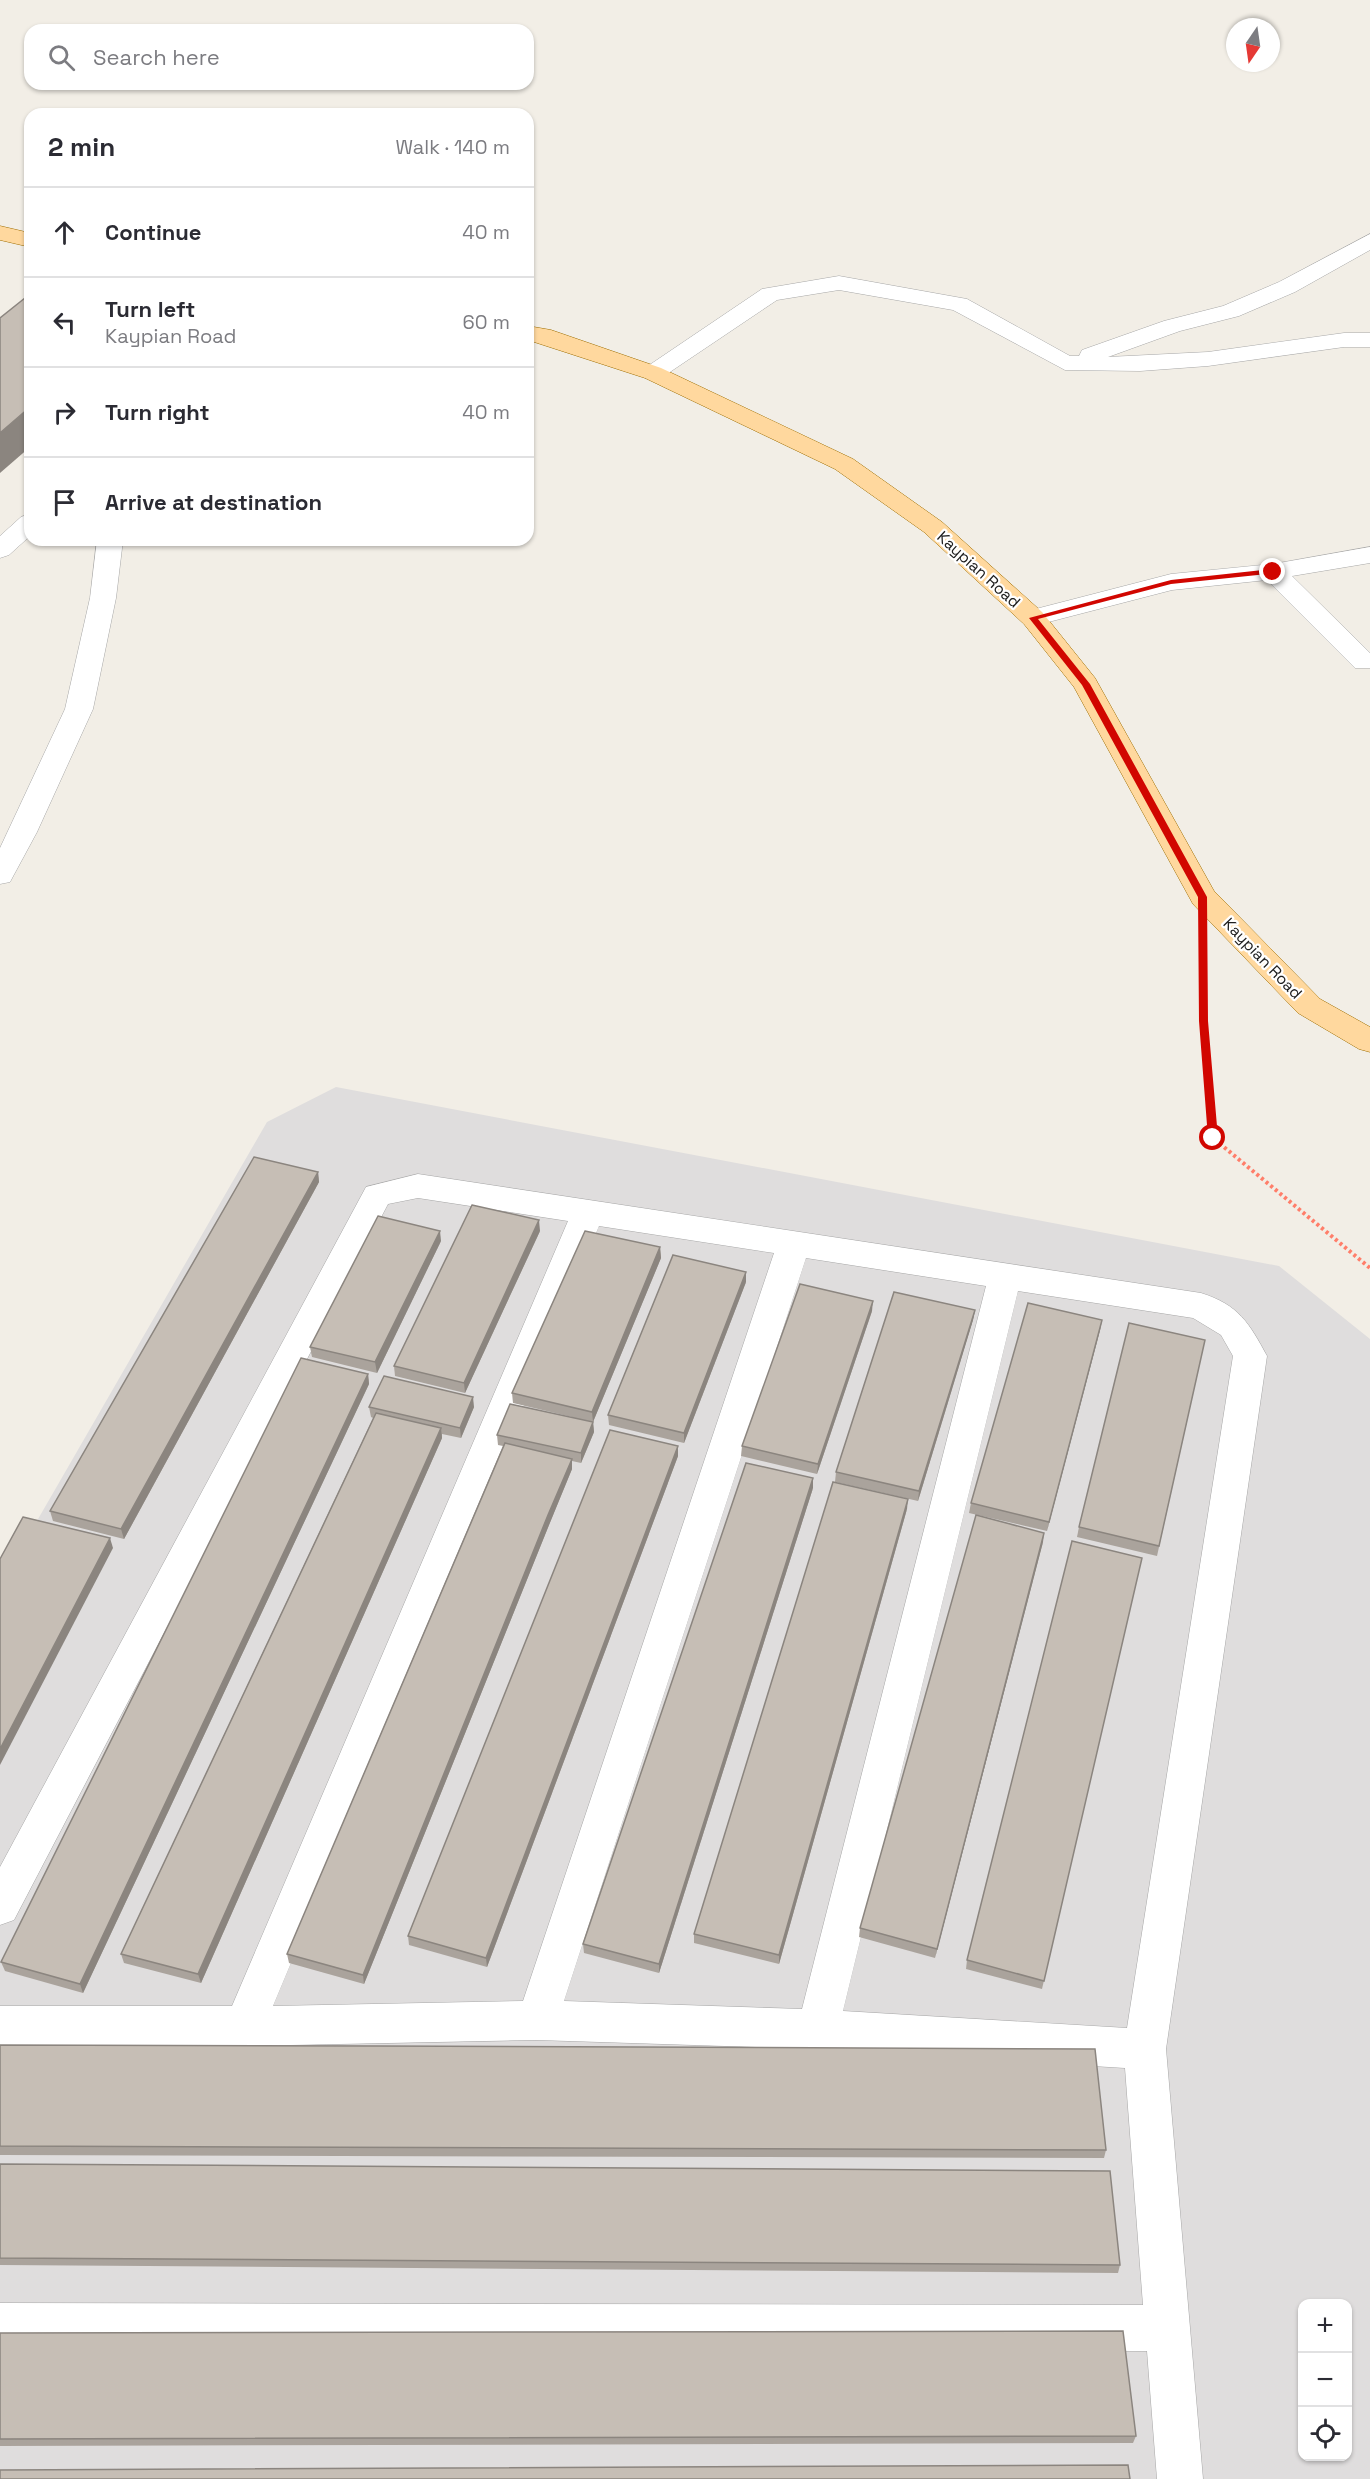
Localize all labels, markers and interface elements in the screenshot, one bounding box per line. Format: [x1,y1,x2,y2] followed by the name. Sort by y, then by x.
[1226,18,1280,72] north arrow
[24,24,534,90] search box
[45,41,78,74] icon: search
[93,43,220,71] text: Search here
[48,130,115,164] text: 2 min
[396,134,510,160] text: Walk · 140 m
[48,216,81,249] icon: ahead
[105,218,201,246] text: Continue
[462,219,510,245] text: 40 m
[105,295,195,323] text: Turn left
[48,306,81,339] icon: left
[463,309,510,335] text: 60 m
[105,323,236,349] text: Kaypian Road
[48,396,81,429] icon: right
[105,398,210,426] text: Turn right
[462,399,510,425] text: 40 m
[48,486,81,519] icon: arrive
[105,488,322,516] text: Arrive at destination
[933,526,1025,612] street label: Kaypian Road
[1259,558,1285,584] route end
[1219,913,1307,1003] street label: Kaypian Road
[1199,1124,1225,1150] route start
[1298,2299,1352,2461] map controls
[1298,2299,1352,2353] button: +
[1298,2353,1352,2407] button: −
[1298,2407,1352,2461] button: locate

